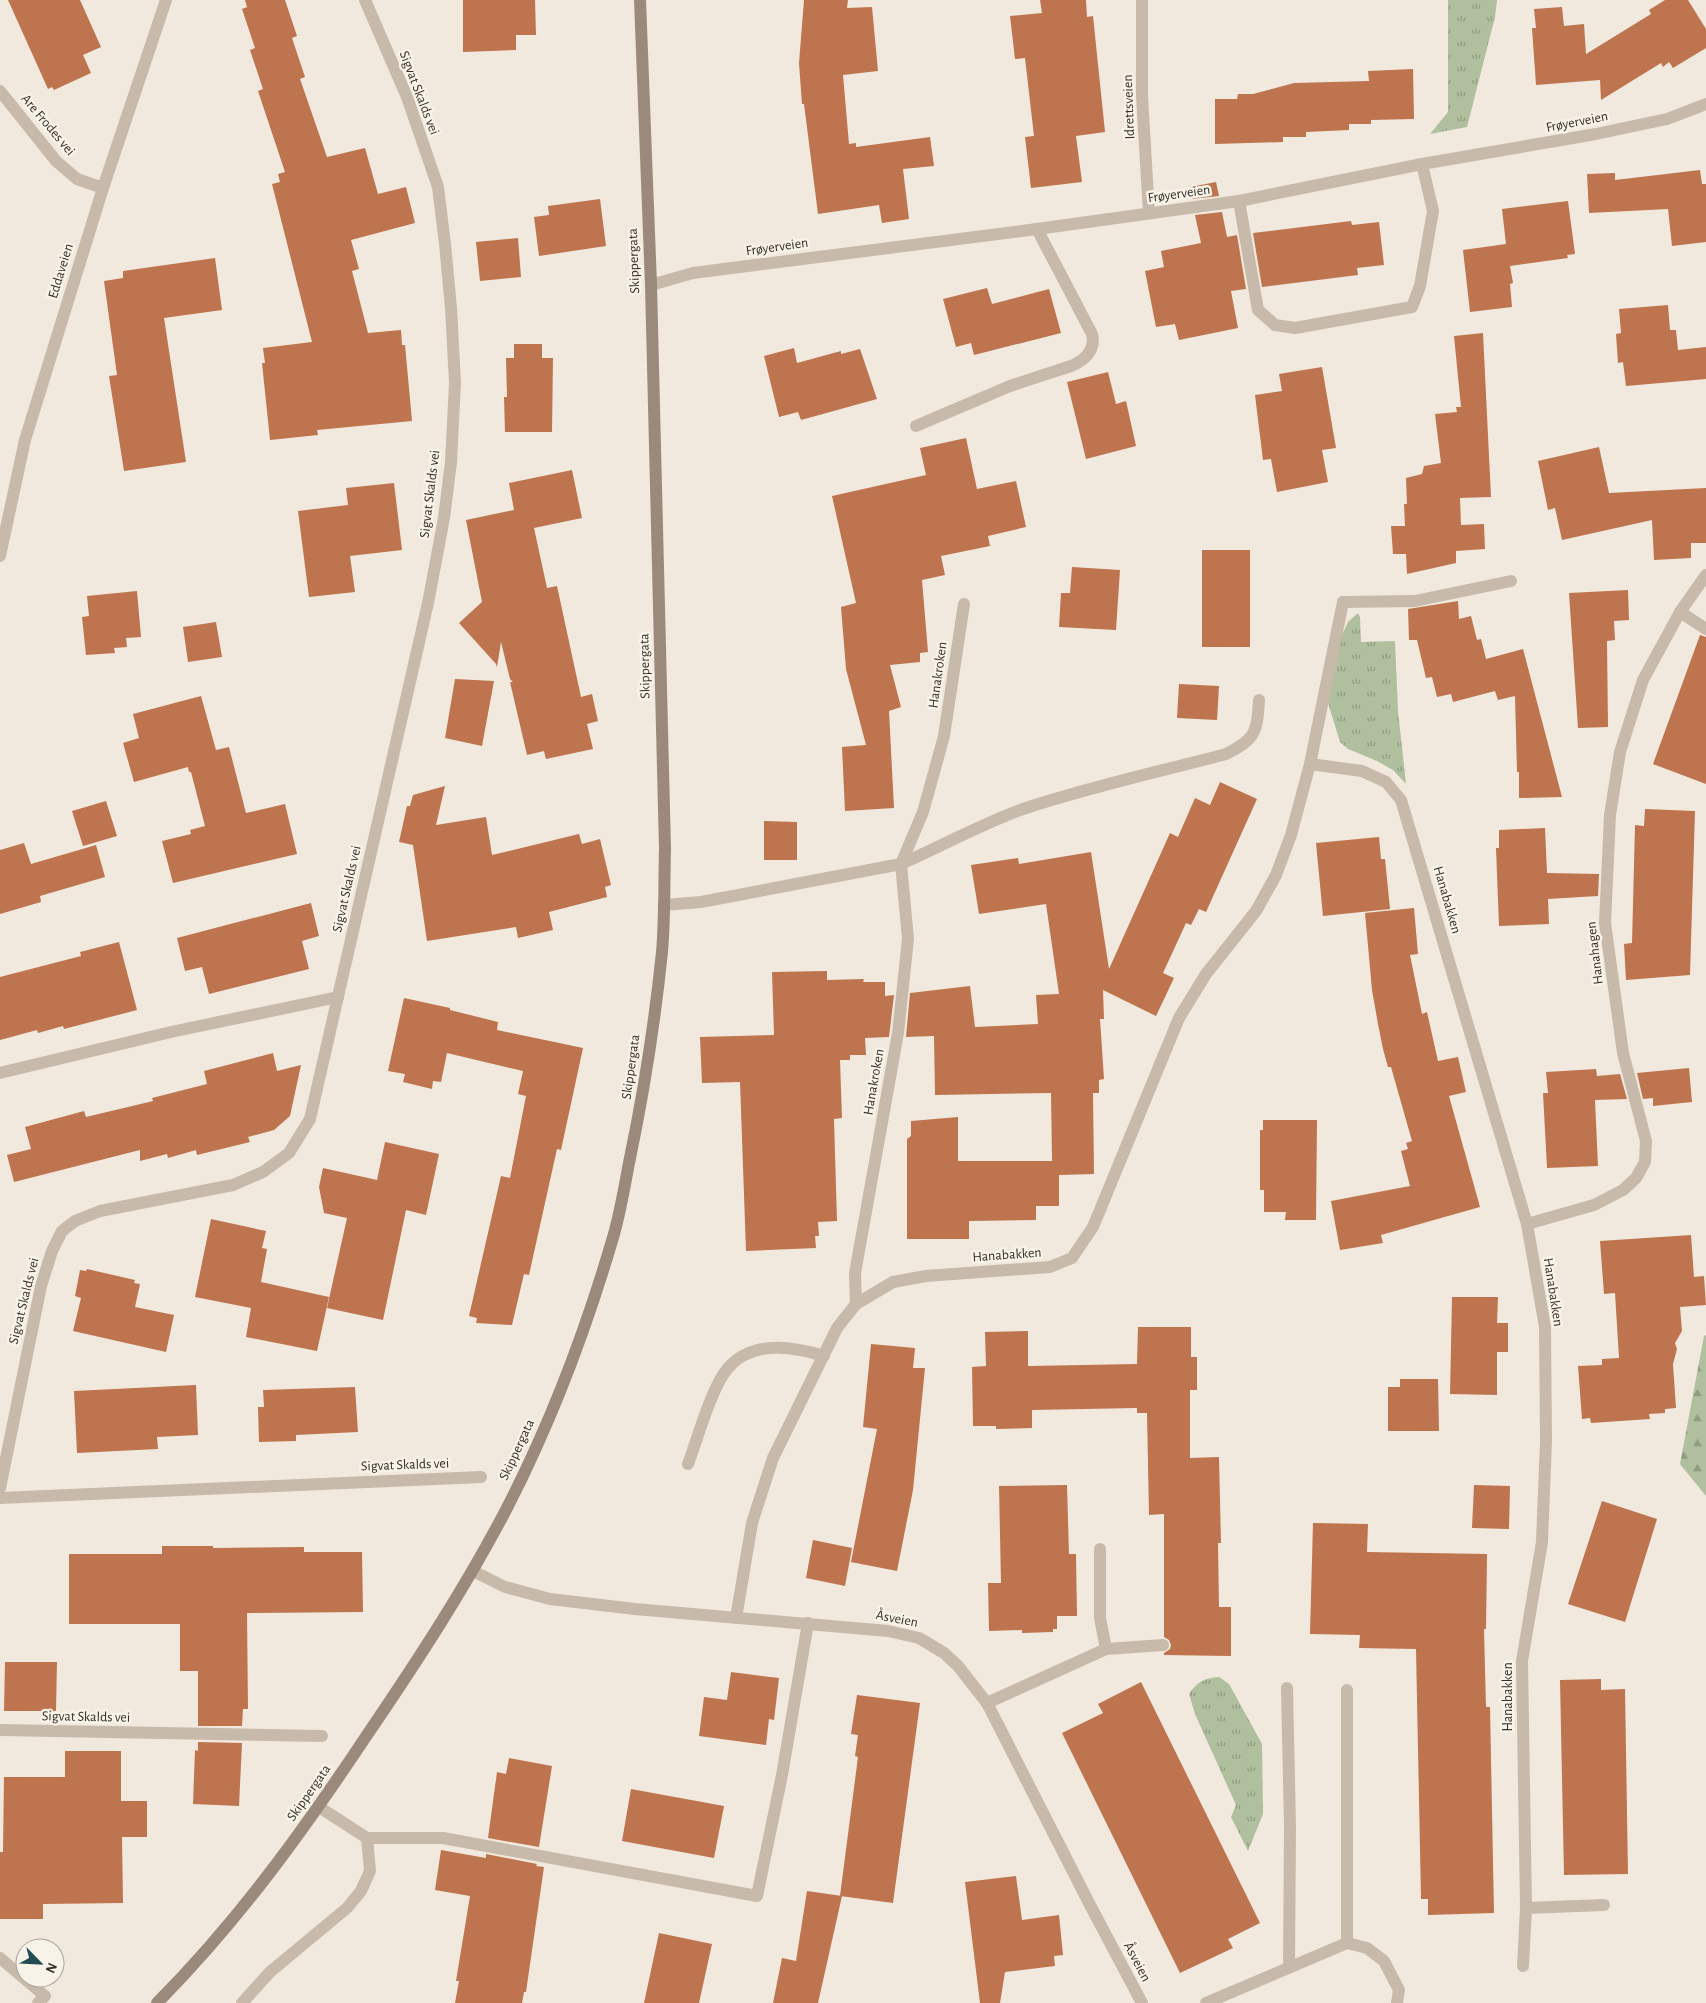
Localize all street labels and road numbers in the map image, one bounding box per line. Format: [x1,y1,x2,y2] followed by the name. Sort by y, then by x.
[397,49,441,137] street label: Sigvat Skalds vei
[1121,74,1137,140] street label: Idrettsveien
[19,92,77,158] street label: Are Frodes vei
[1545,109,1609,135] street label: Frøyerveien
[1147,183,1211,205] street label: Frøyerveien
[626,227,642,294] street label: Skippergata
[745,236,809,258] street label: Frøyerveien
[46,242,76,300] street label: Eddaveien
[418,449,442,539] street label: Sigvat Skalds vei
[637,633,653,699] street label: Skippergata
[926,641,950,709] street label: Hanakroken
[330,844,364,934] street label: Sigvat Skalds vei
[1431,865,1463,935] street label: Hanabakken
[1584,921,1606,985] street label: Hanahagen
[620,1033,643,1100] street label: Skippergata
[861,1048,887,1116] street label: Hanakroken
[972,1246,1042,1264] street label: Hanabakken
[6,1256,42,1346] street label: Sigvat Skalds vei
[1541,1257,1565,1327] street label: Hanabakken
[497,1417,537,1483] street label: Skippergata
[360,1456,450,1474] street label: Sigvat Skalds vei
[875,1606,920,1630] street label: Åsveien
[1501,1662,1515,1732] street label: Hanabakken
[42,1709,130,1725] street label: Sigvat Skalds vei
[284,1762,334,1824] street label: Skippergata
[1121,1939,1155,1984] street label: Åsveien

